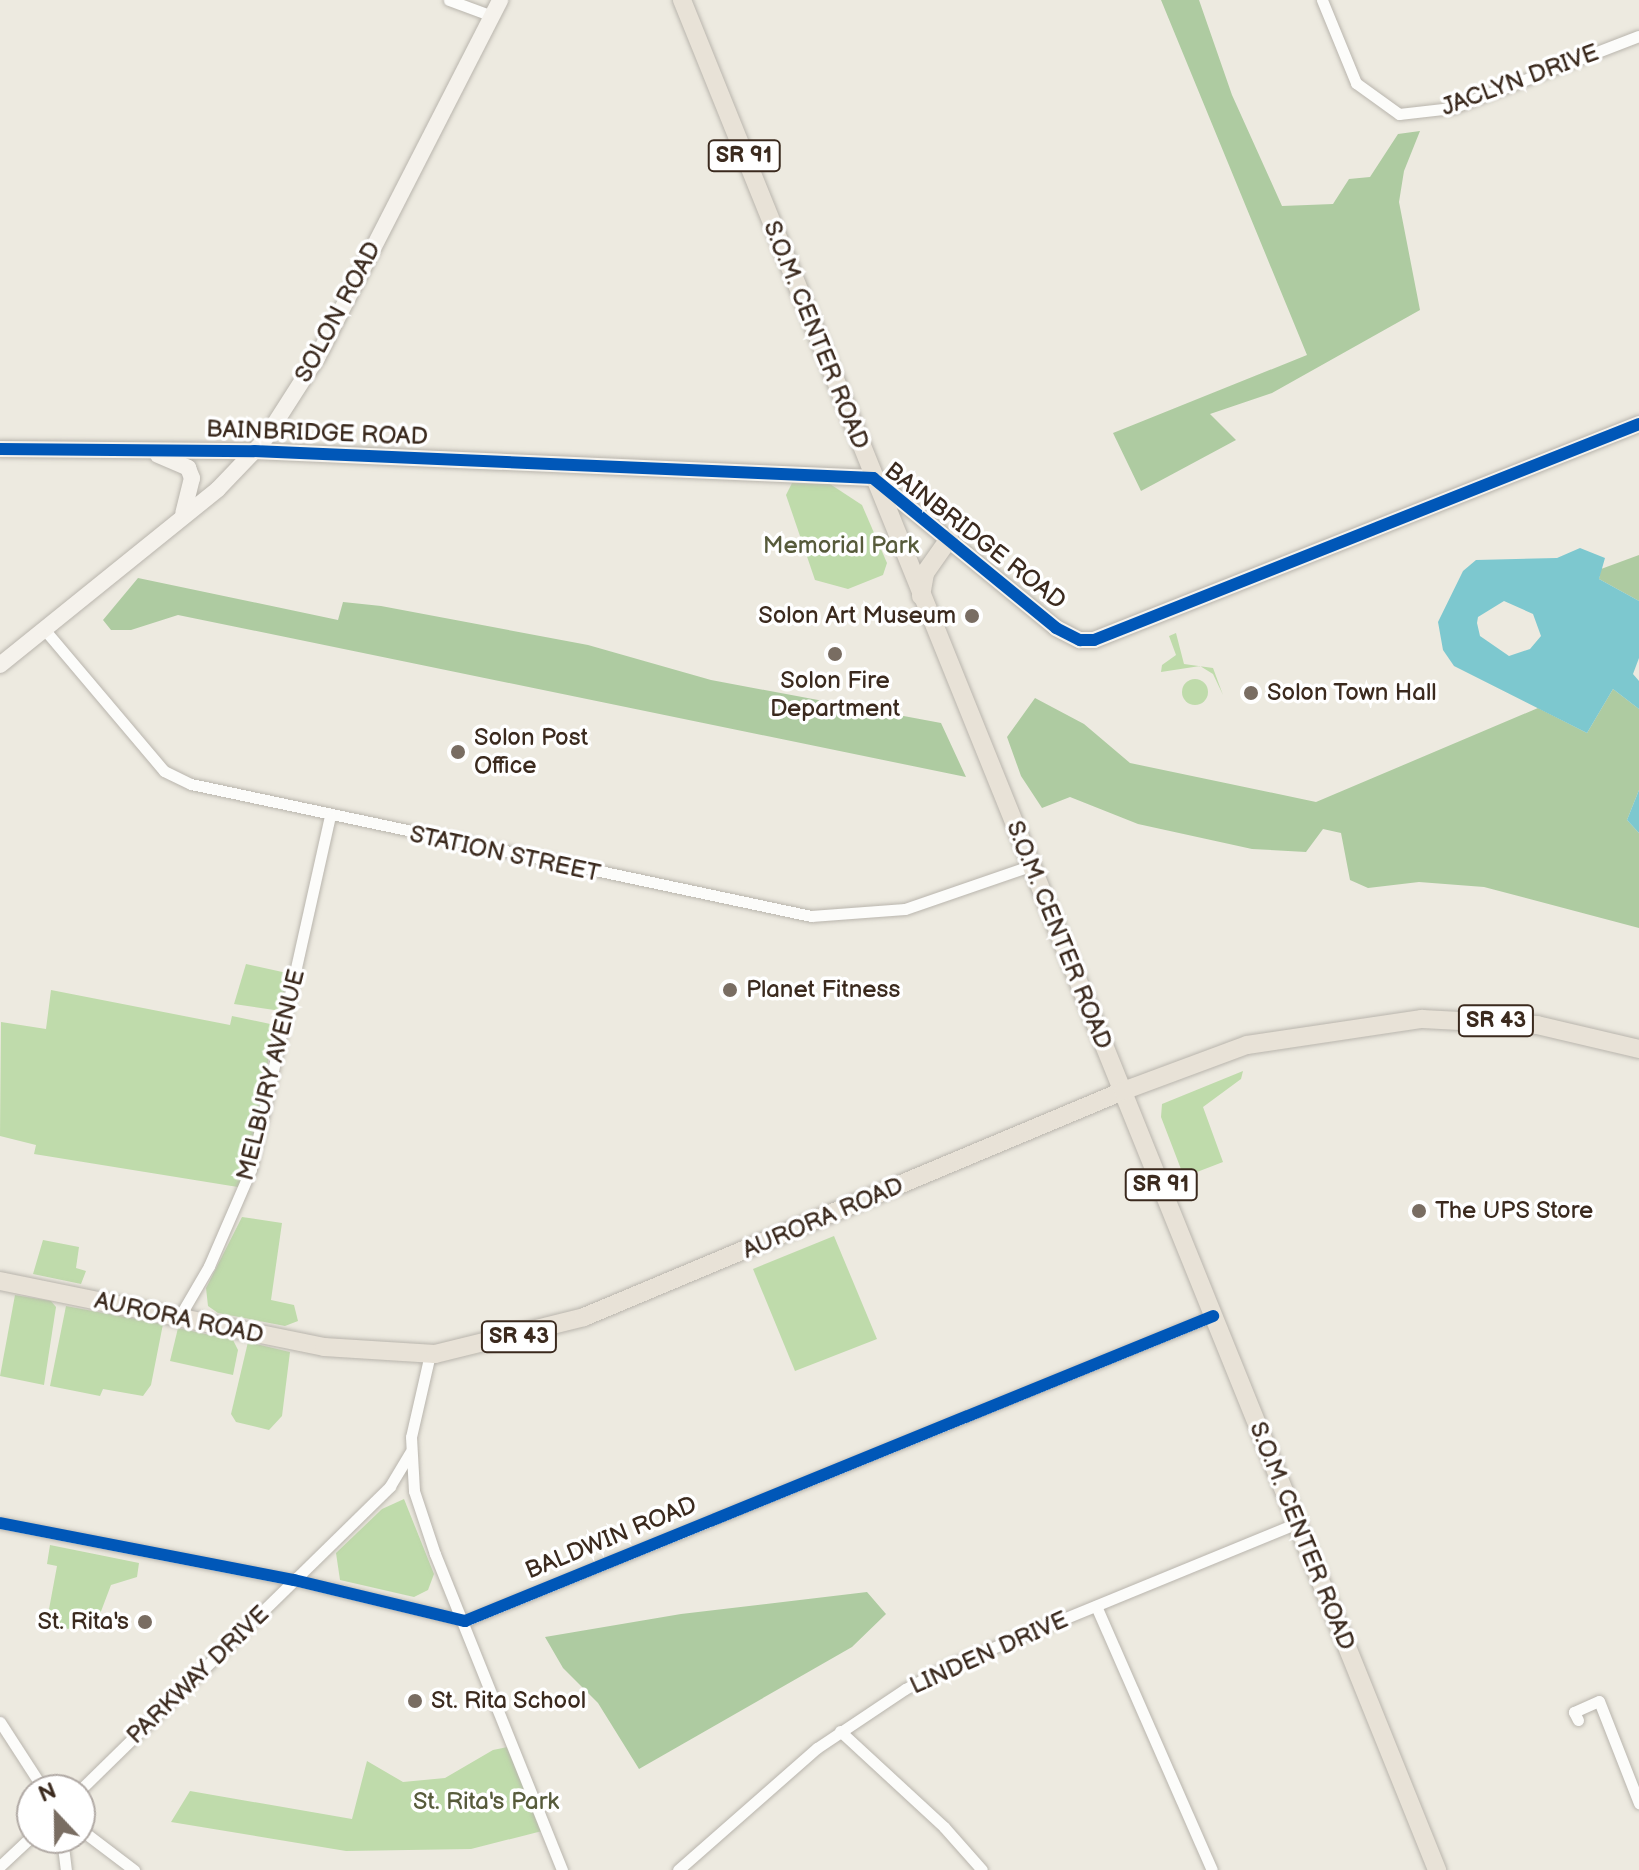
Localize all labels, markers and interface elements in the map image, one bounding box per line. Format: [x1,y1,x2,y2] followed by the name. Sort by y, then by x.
[1437,38,1603,122] street label: JACLYN DRIVE
[706,138,782,174] road number: SR 91
[757,217,875,453] street label: S.O.M. CENTER ROAD
[289,237,387,387] street label: SOLON ROAD
[206,415,428,451] street label: BAINBRIDGE ROAD
[879,456,1071,616] street label: BAINBRIDGE ROAD
[763,532,919,560] park label: Memorial Park
[758,602,956,630] place label: Solon Art Museum
[963,607,981,625] marker: Solon Art Museum
[826,645,844,663] marker: Solon Fire Department
[770,667,900,723] place label: Solon Fire Department
[1267,679,1437,707] place label: Solon Town Hall
[1242,684,1260,702] marker: Solon Town Hall
[474,724,588,780] place label: Solon Post Office
[449,743,467,761] marker: Solon Post Office
[1000,817,1118,1053] street label: S.O.M. CENTER ROAD
[407,820,603,888] street label: STATION STREET
[231,966,311,1184] street label: MELBURY AVENUE
[746,976,900,1004] place label: Planet Fitness
[721,981,739,999] marker: Planet Fitness
[1456,1003,1536,1039] road number: SR 43
[1123,1167,1199,1203] road number: SR 91
[738,1171,908,1265] street label: AURORA ROAD
[1435,1197,1594,1225] place label: The UPS Store
[1410,1202,1428,1220] marker: The UPS Store
[92,1286,266,1350] street label: AURORA ROAD
[479,1319,559,1355] road number: SR 43
[1243,1418,1361,1654] street label: S.O.M. CENTER ROAD
[521,1490,701,1586] street label: BALDWIN ROAD
[121,1600,275,1750] street label: PARKWAY DRIVE
[906,1605,1072,1701] street label: LINDEN DRIVE
[37,1608,129,1636] place label: St. Rita's
[136,1613,154,1631] marker: St. Rita's
[431,1687,587,1715] place label: St. Rita School
[406,1692,424,1710] marker: St. Rita School
[16,1774,96,1854] north arrow
[35,1778,60,1809] text: N
[413,1788,559,1816] park label: St. Rita's Park

